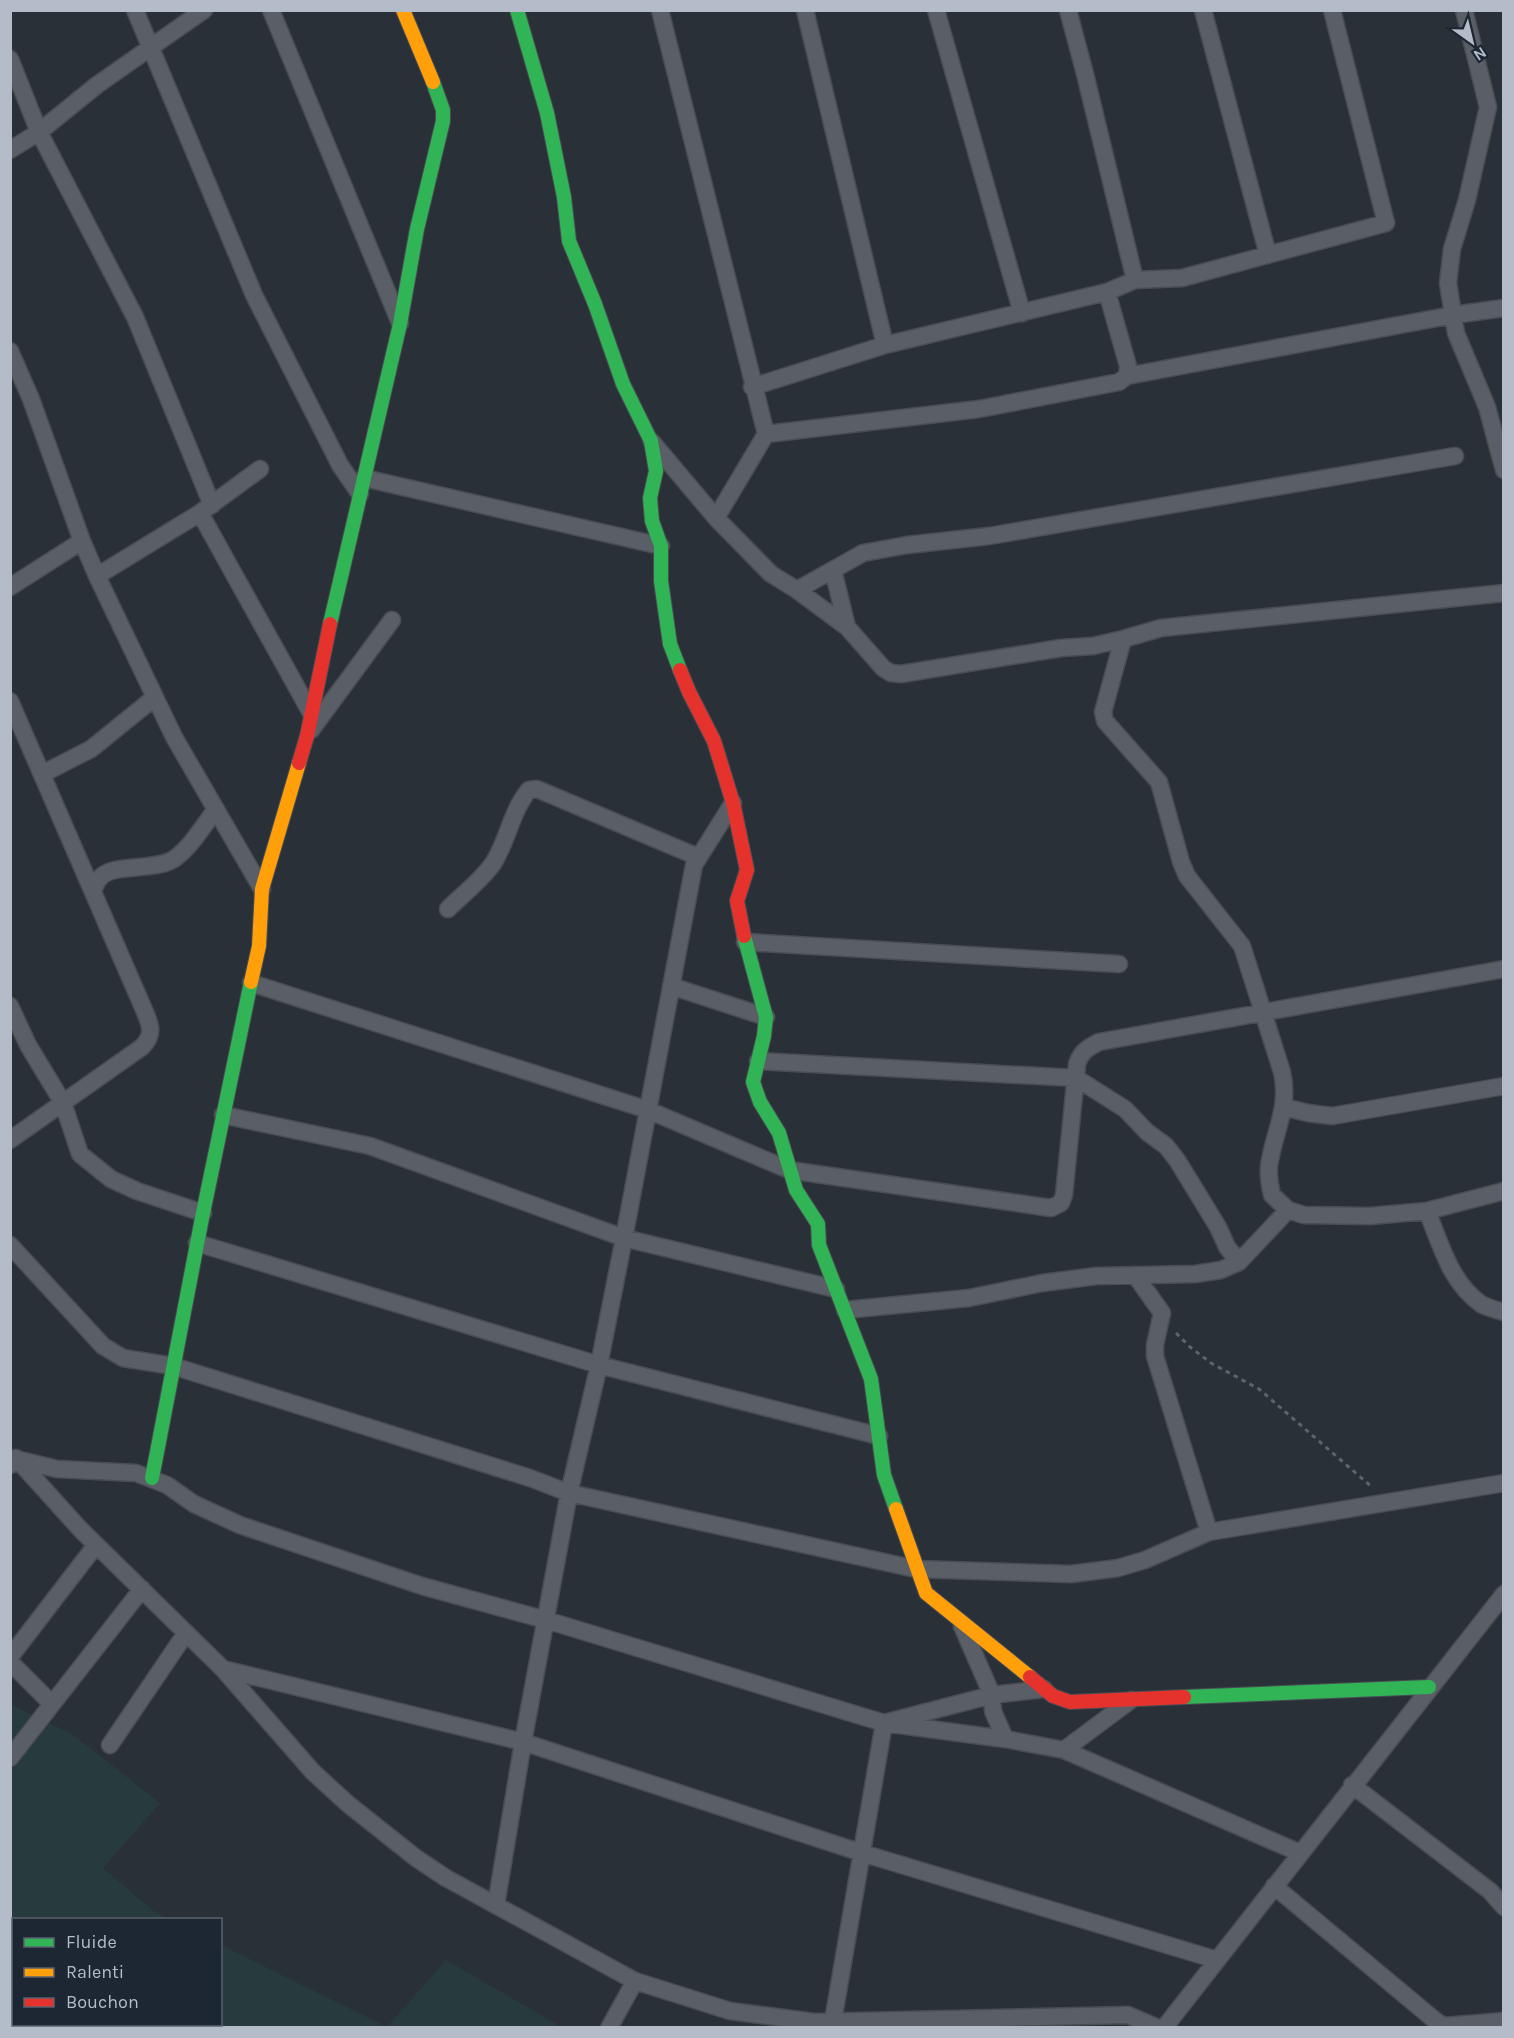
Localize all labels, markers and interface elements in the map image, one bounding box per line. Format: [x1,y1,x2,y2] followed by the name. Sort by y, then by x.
[1442,12,1502,72] north arrow
[1470,43,1490,65] text: N
[12,1918,222,2026] legend
[66,1931,117,1953] text: Fluide
[66,1961,124,1983] text: Ralenti
[66,1991,139,2013] text: Bouchon

